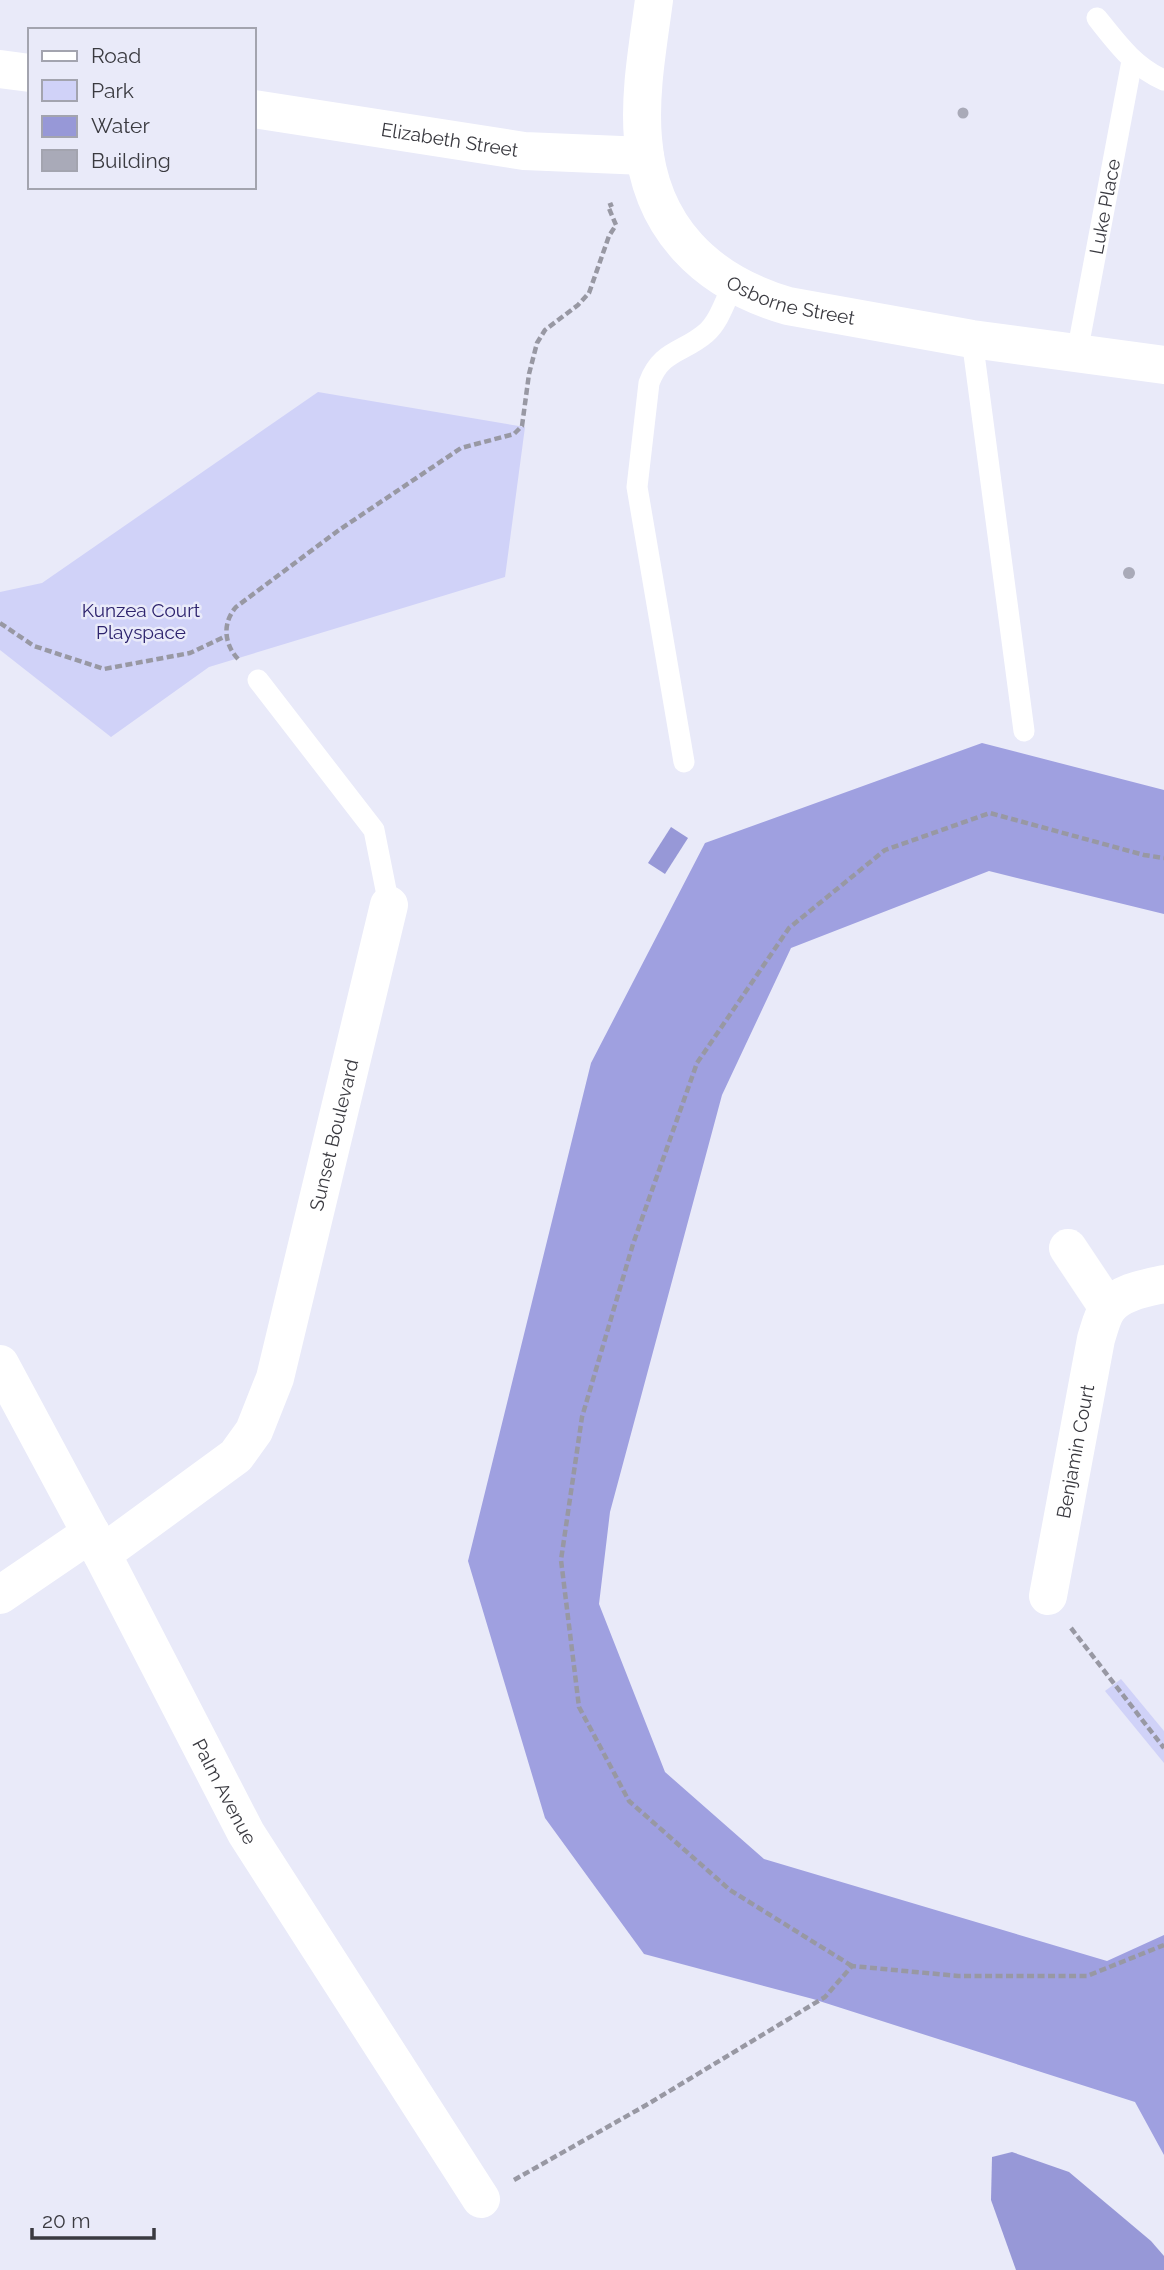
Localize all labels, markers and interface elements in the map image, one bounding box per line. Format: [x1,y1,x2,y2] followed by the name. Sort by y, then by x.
[28,28,256,189] legend
[91,43,141,68] text: Road
[91,78,134,103] text: Park
[91,113,150,138] text: Water
[380,118,520,161] street label: Elizabeth Street
[91,148,171,173] text: Building
[1085,157,1124,256] street label: Luke Place
[723,271,857,329] street label: Osborne Street
[82,599,201,643] park label: Kunzea Court Playspace
[305,1057,362,1213] street label: Sunset Boulevard
[1052,1382,1098,1520] street label: Benjamin Court
[188,1735,261,1848] street label: Palm Avenue
[32,2196,154,2240] scale bar
[42,2208,90,2233] text: 20 m

